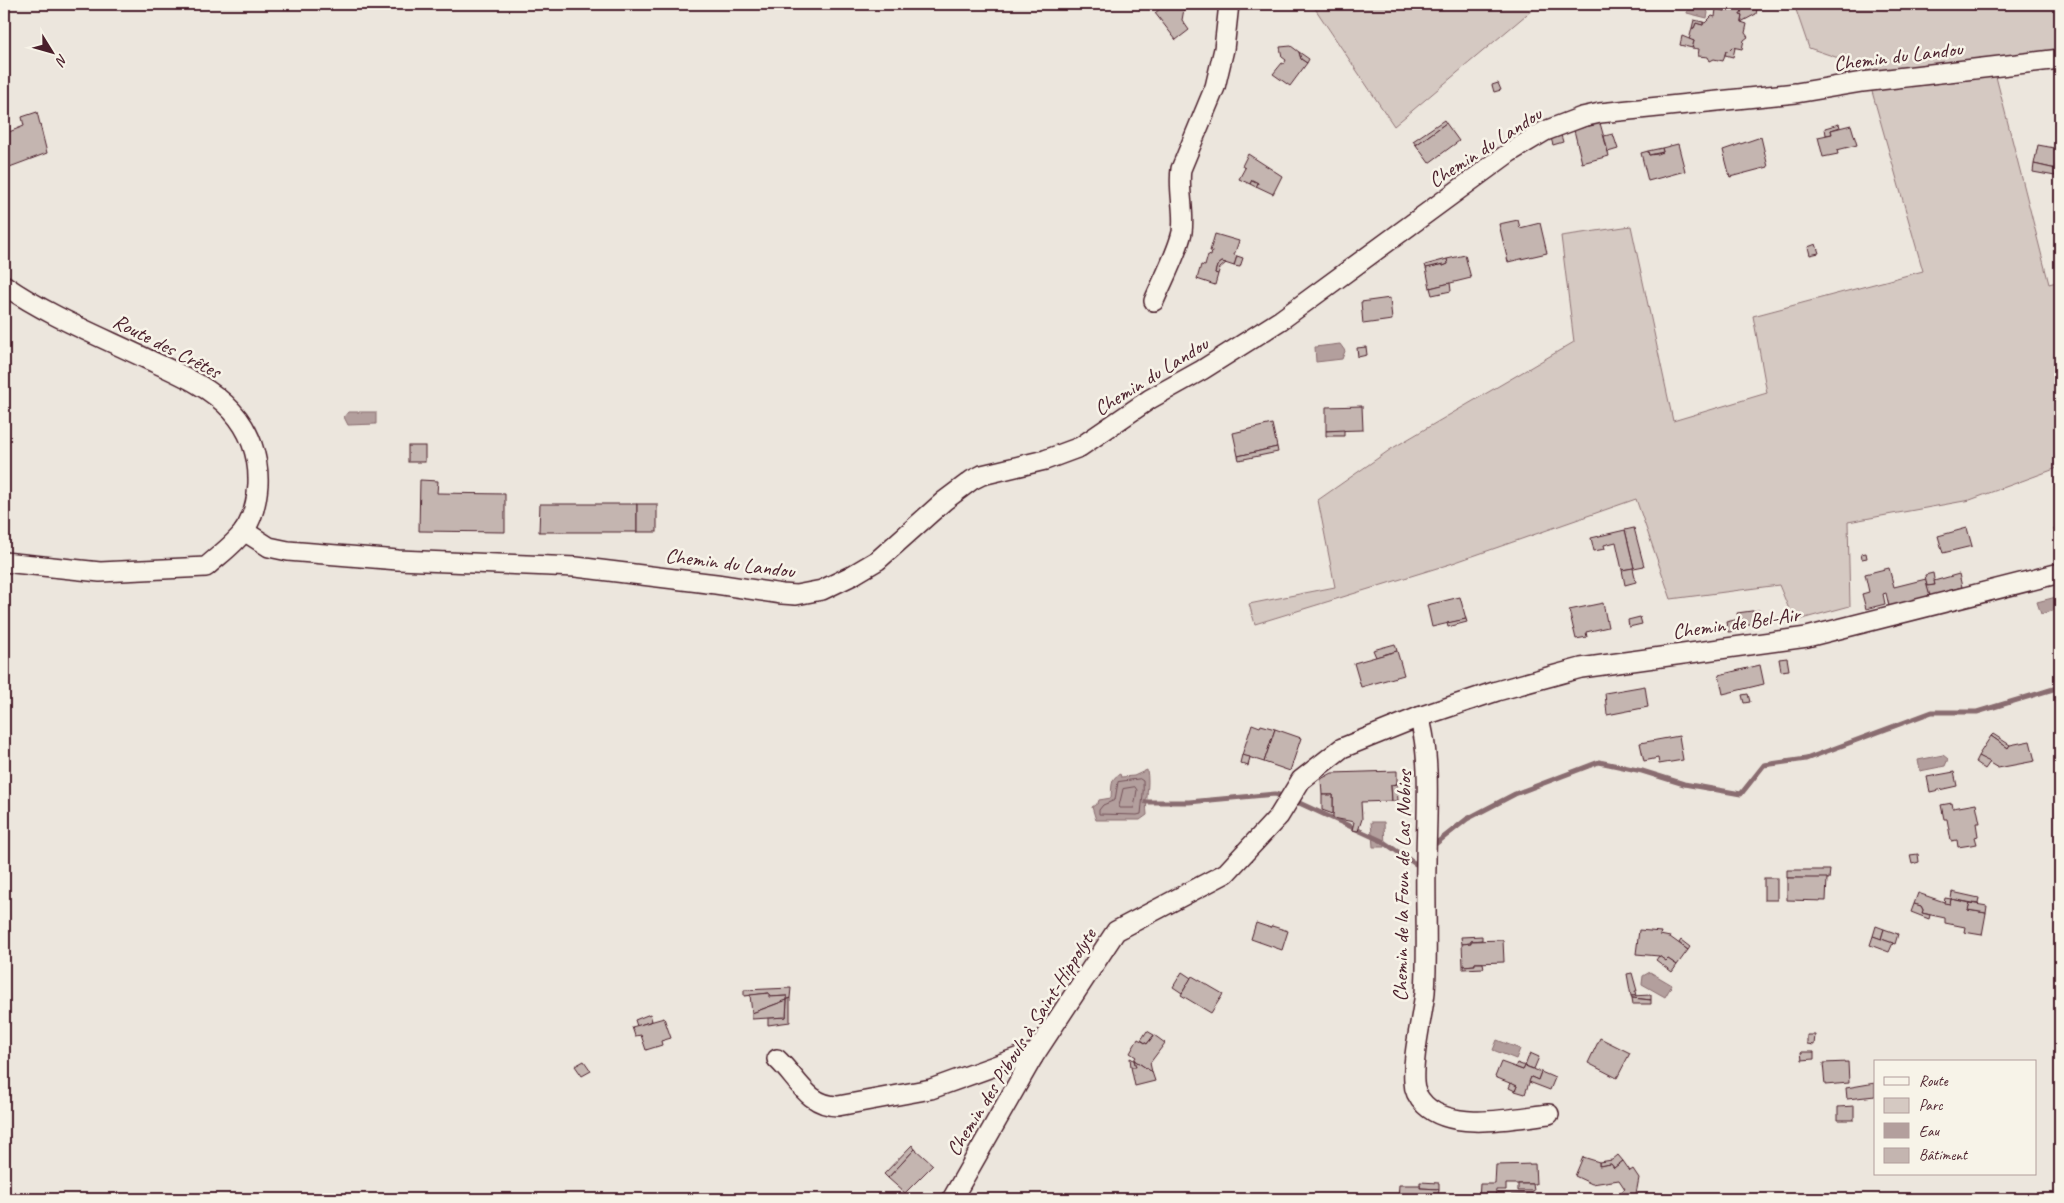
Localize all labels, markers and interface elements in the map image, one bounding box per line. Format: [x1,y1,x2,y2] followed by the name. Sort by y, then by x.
[28,28,78,78] north arrow
[1832,35,1965,77] street label: Chemin du Landou
[51,51,71,70] text: N
[1423,100,1548,193] street label: Chemin du Landou
[109,308,227,385] street label: Route des Crêtes
[1089,330,1214,421] street label: Chemin du Landou
[664,542,797,584] street label: Chemin du Landou
[1671,601,1804,645] street label: Chemin de Bel-Air
[1387,768,1417,1002] street label: Chemin de la Foun de Las Nobios
[940,922,1102,1161] street label: Chemin des Pibouls à Saint-Hippolyte
[1874,1060,2036,1176] legend
[1919,1072,1949,1091] text: Route
[1919,1096,1943,1115] text: Parc
[1919,1122,1940,1141] text: Eau
[1919,1146,1969,1165] text: Bâtiment

